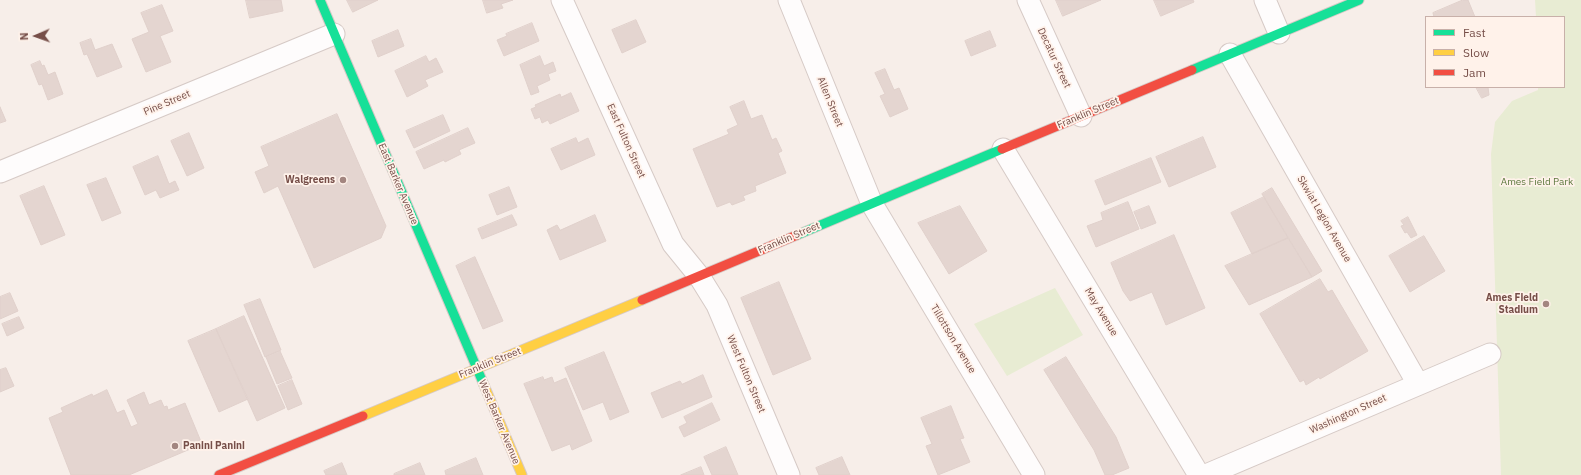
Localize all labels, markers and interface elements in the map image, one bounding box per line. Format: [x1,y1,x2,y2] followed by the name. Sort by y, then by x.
[16,16,56,56] north arrow
[1425,16,1565,88] legend
[1463,25,1486,40] text: Fast
[1035,26,1073,90] street label: Decatur Street
[17,32,31,41] text: N
[1463,45,1489,60] text: Slow
[1463,65,1486,80] text: Jam
[815,75,845,129] street label: Allen Street
[142,88,192,118] street label: Pine Street
[1055,95,1121,131] street label: Franklin Street
[604,102,648,180] street label: East Fulton Street
[375,141,421,227] street label: East Barker Avenue
[285,174,335,186] place label: Walgreens
[1294,174,1354,264] street label: Skwiat Legion Avenue
[338,175,348,185] marker: Walgreens
[1501,176,1573,188] park label: Ames Field Park
[756,220,822,256] street label: Franklin Street
[1082,286,1120,338] street label: May Avenue
[1486,292,1538,316] place label: Ames Field Stadium
[1541,299,1551,309] marker: Ames Field Stadium
[928,302,978,376] street label: Tillottson Avenue
[724,333,768,415] street label: West Fulton Street
[457,345,523,381] street label: Franklin Street
[476,378,522,466] street label: West Barker Avenue
[1308,392,1388,436] street label: Washington Street
[183,440,245,452] place label: Panini Panini
[170,441,180,451] marker: Panini Panini

